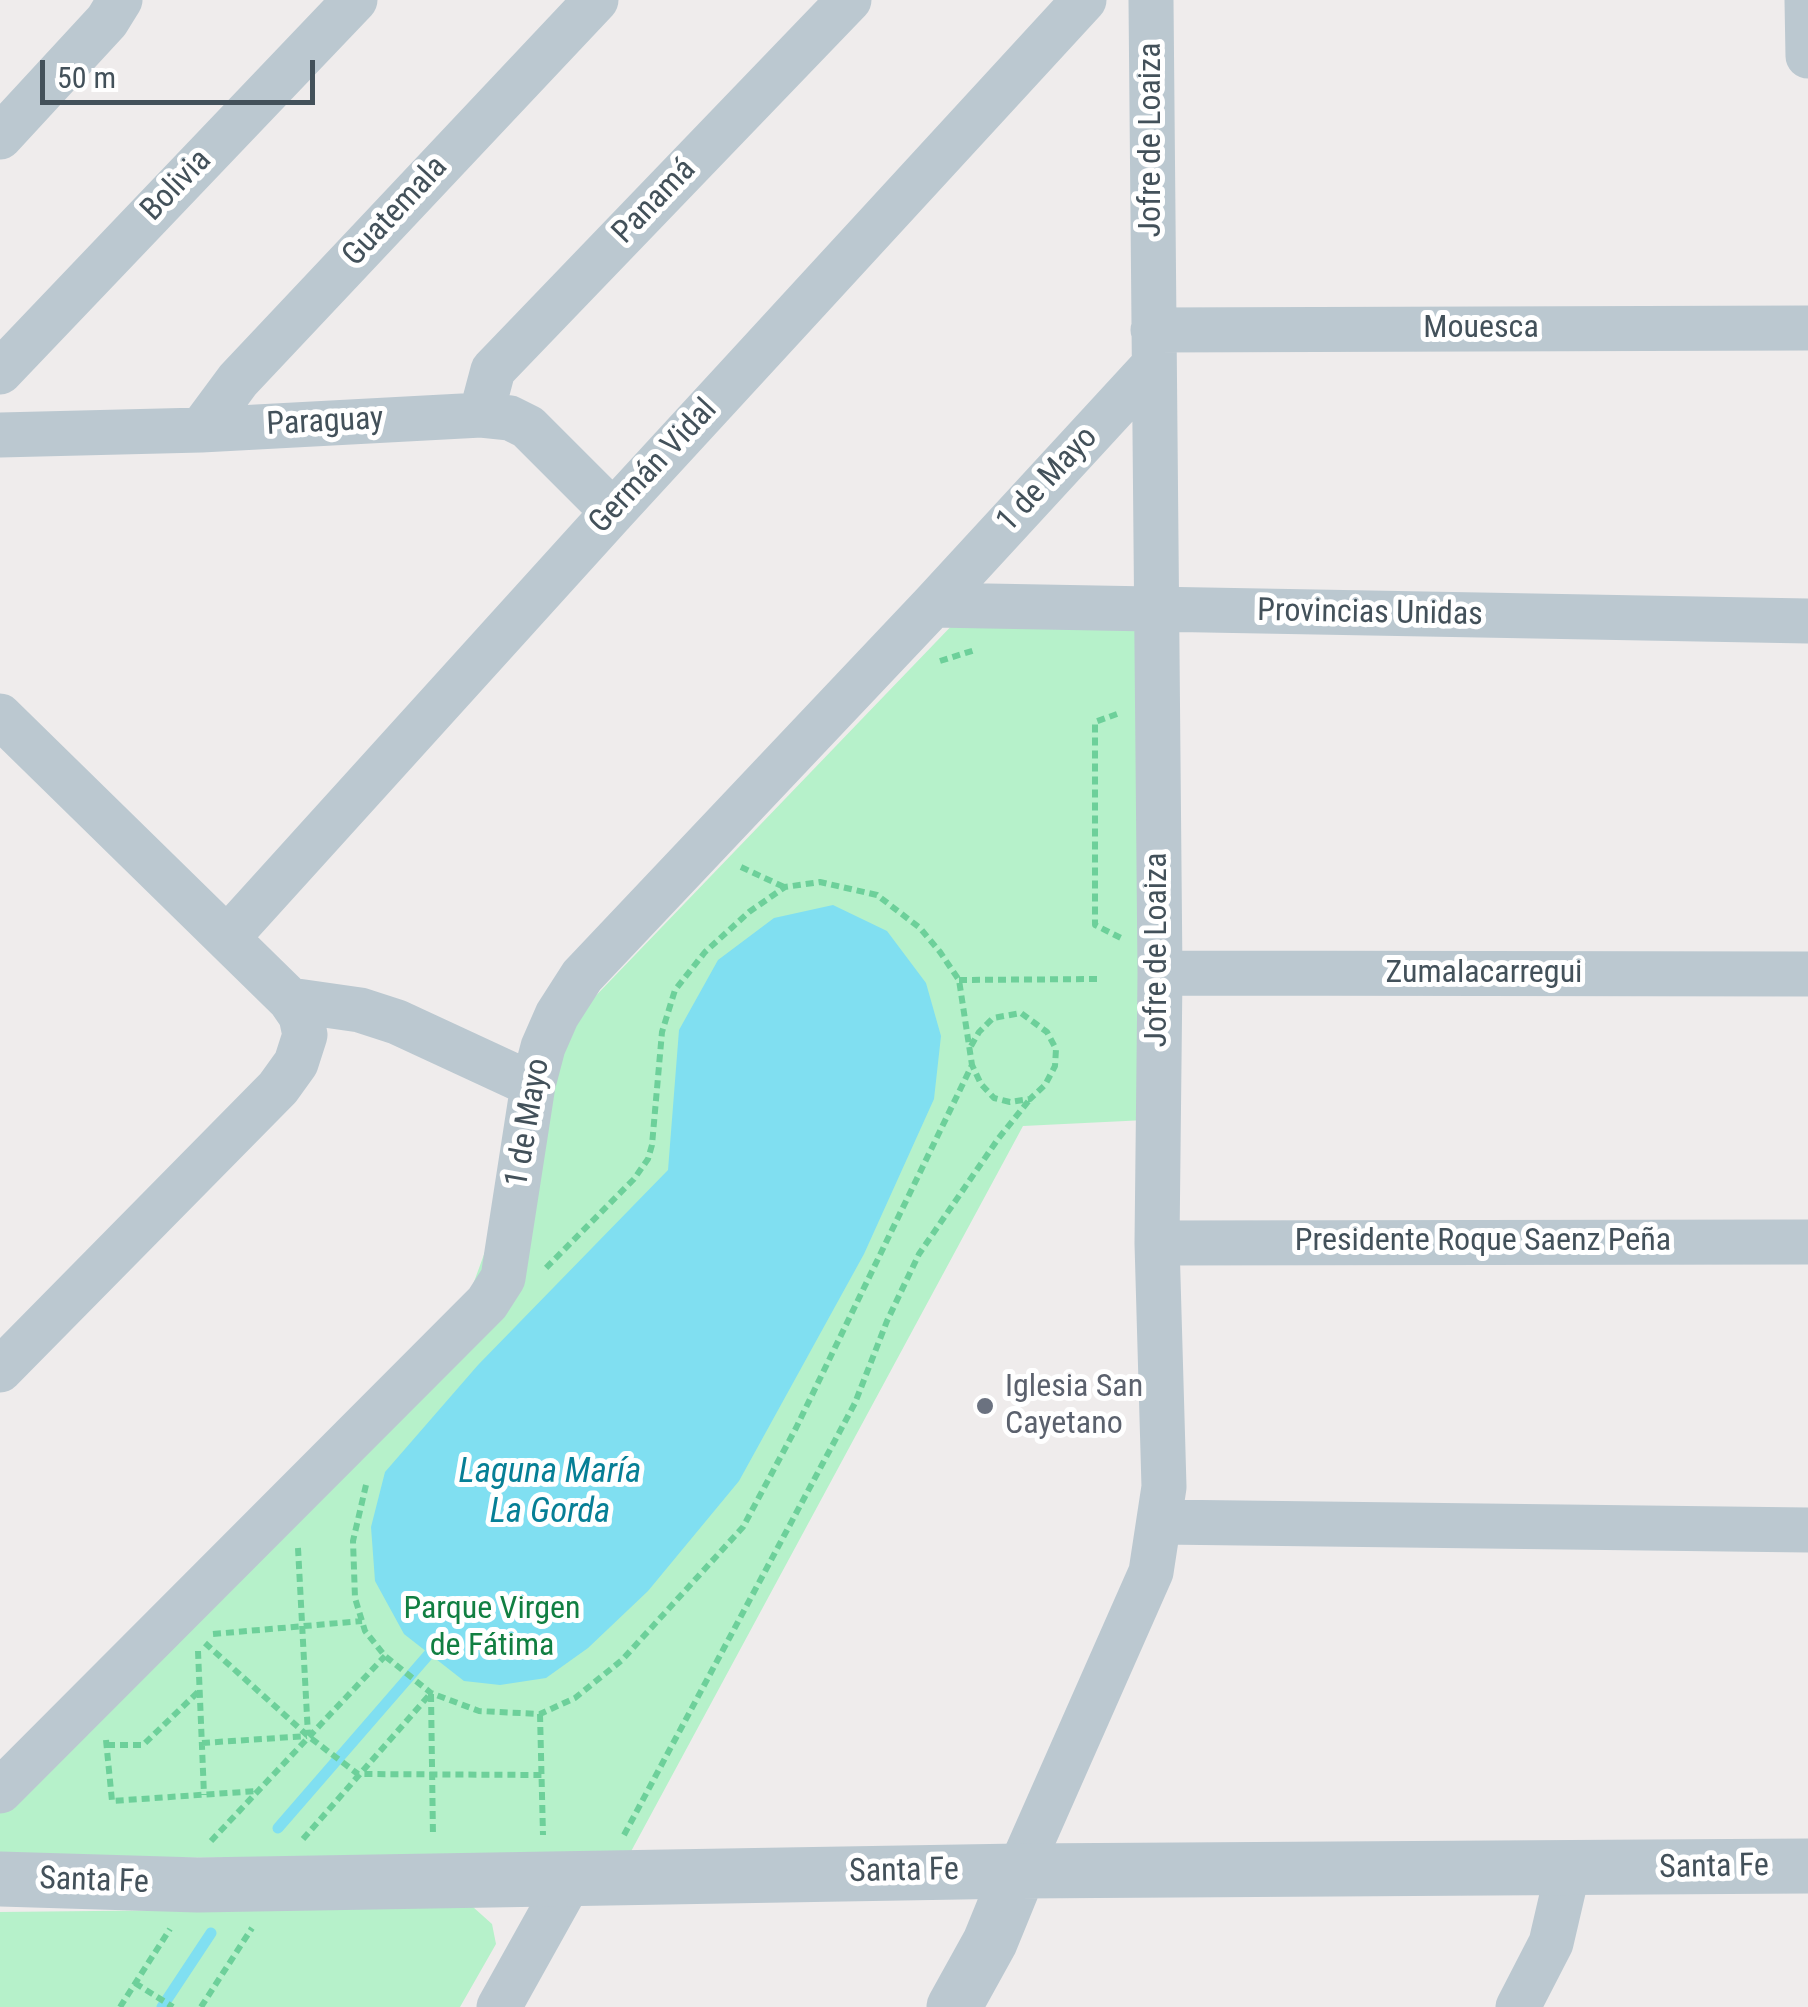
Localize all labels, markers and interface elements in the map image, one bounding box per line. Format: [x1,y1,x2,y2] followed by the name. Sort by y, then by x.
[45,40,320,102] scale bar
[1133,42,1171,238] street label: Jofre de Loaiza
[57,60,116,95] text: 50 m
[134,142,220,230] street label: Bolivia
[335,149,457,275] street label: Guatemala
[605,152,705,252] street label: Panamá
[1423,310,1539,348] street label: Mouesca
[582,392,726,542] street label: Germán Vidal
[266,401,384,445] street label: Paraguay
[990,419,1106,541] street label: 1 de Mayo
[1257,593,1483,635] street label: Provincias Unidas
[1139,852,1177,1048] street label: Jofre de Loaiza
[1386,955,1582,993] street label: Zumalacarregui
[499,1056,559,1190] street label: 1 de Mayo
[1295,1223,1671,1261] street label: Presidente Roque Saenz Peña
[1005,1369,1143,1444] place label: Iglesia San Cayetano
[974,1395,996,1417] marker: Iglesia San Cayetano
[459,1452,641,1534] water label: Laguna María La Gorda
[403,1591,581,1666] park label: Parque Virgen de Fátima
[1659,1848,1769,1888] street label: Santa Fe
[849,1852,959,1892] street label: Santa Fe
[39,1861,149,1903] street label: Santa Fe

